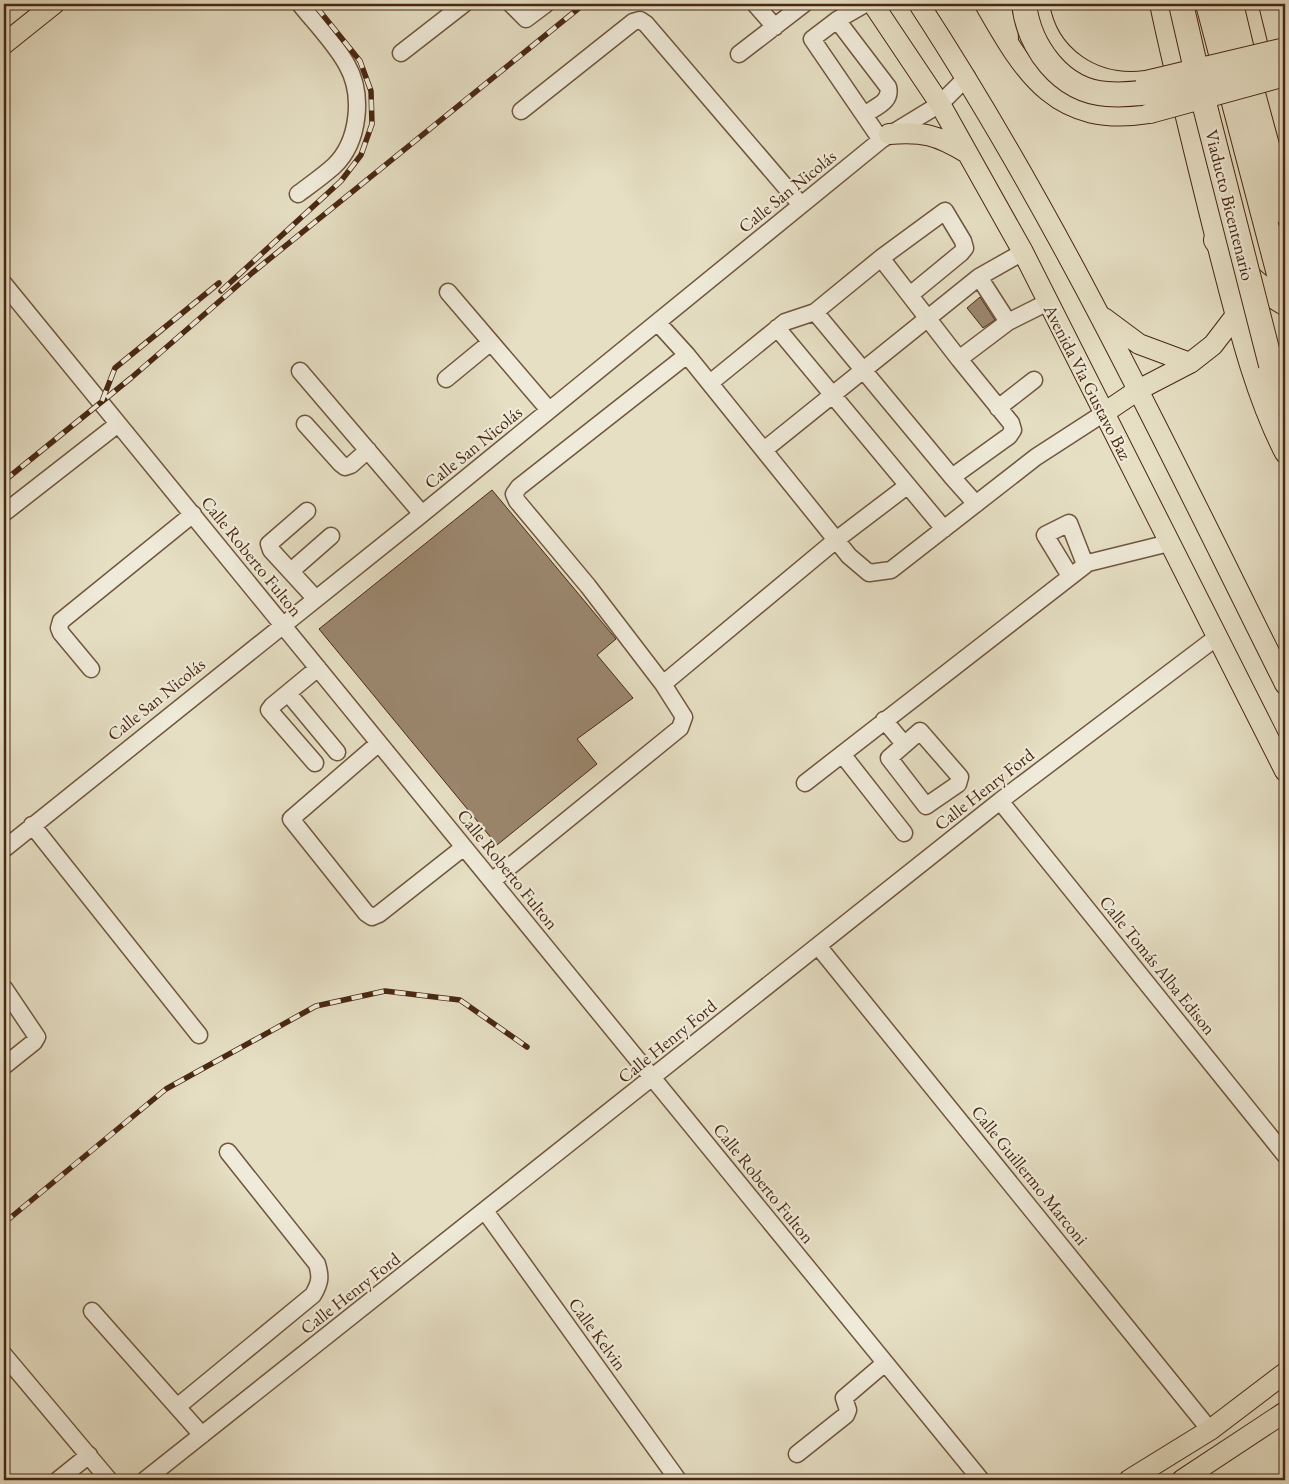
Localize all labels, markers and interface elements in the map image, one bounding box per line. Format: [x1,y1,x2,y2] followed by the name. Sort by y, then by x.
[1200,127,1260,283] street label: Viaducto Bicentenario
[733,144,841,238] street label: Calle San Nicolás
[1038,300,1137,464] street label: Avenida Via Gustavo Baz
[419,400,527,494] street label: Calle San Nicolás
[196,491,308,621] street label: Calle Roberto Fulton
[102,652,210,746] street label: Calle San Nicolás
[929,742,1039,835] street label: Calle Henry Ford
[452,804,564,934] street label: Calle Roberto Fulton
[1095,891,1222,1040] street label: Calle Tomás Alba Edison
[613,994,722,1088] street label: Calle Henry Ford
[967,1100,1094,1250] street label: Calle Guillermo Marconi
[708,1118,820,1248] street label: Calle Roberto Fulton
[295,1246,405,1339] street label: Calle Henry Ford
[564,1293,632,1375] street label: Calle Kelvin

